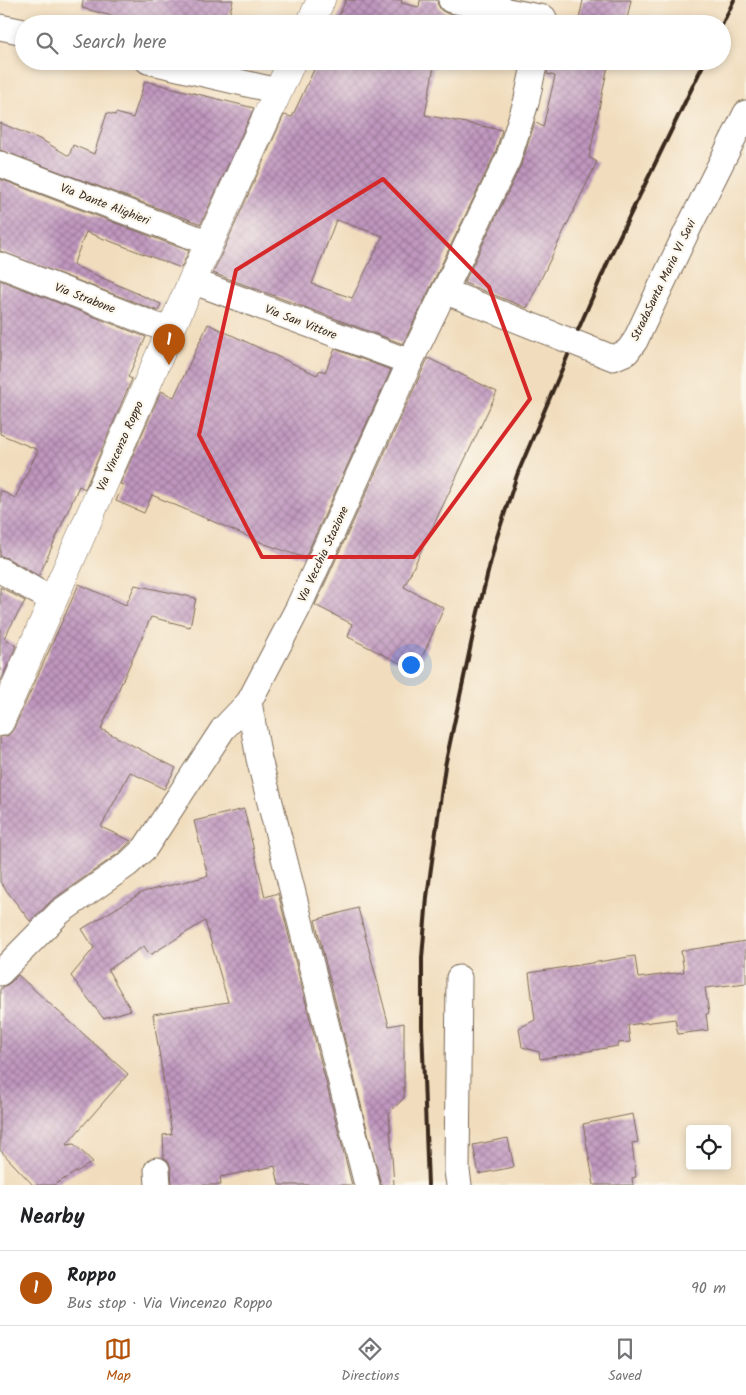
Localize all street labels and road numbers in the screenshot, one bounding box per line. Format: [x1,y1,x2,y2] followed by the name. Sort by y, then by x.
[57,179,153,231] street label: Via Dante Alighieri
[626,215,702,344] street label: StradaSanta Maria VI Savi
[52,278,119,319] street label: Via Strabone
[262,300,340,345] street label: Via San Vittore
[92,398,149,495] street label: Via Vincenzo Roppo
[293,503,354,605] street label: Via Vecchia Stazione

